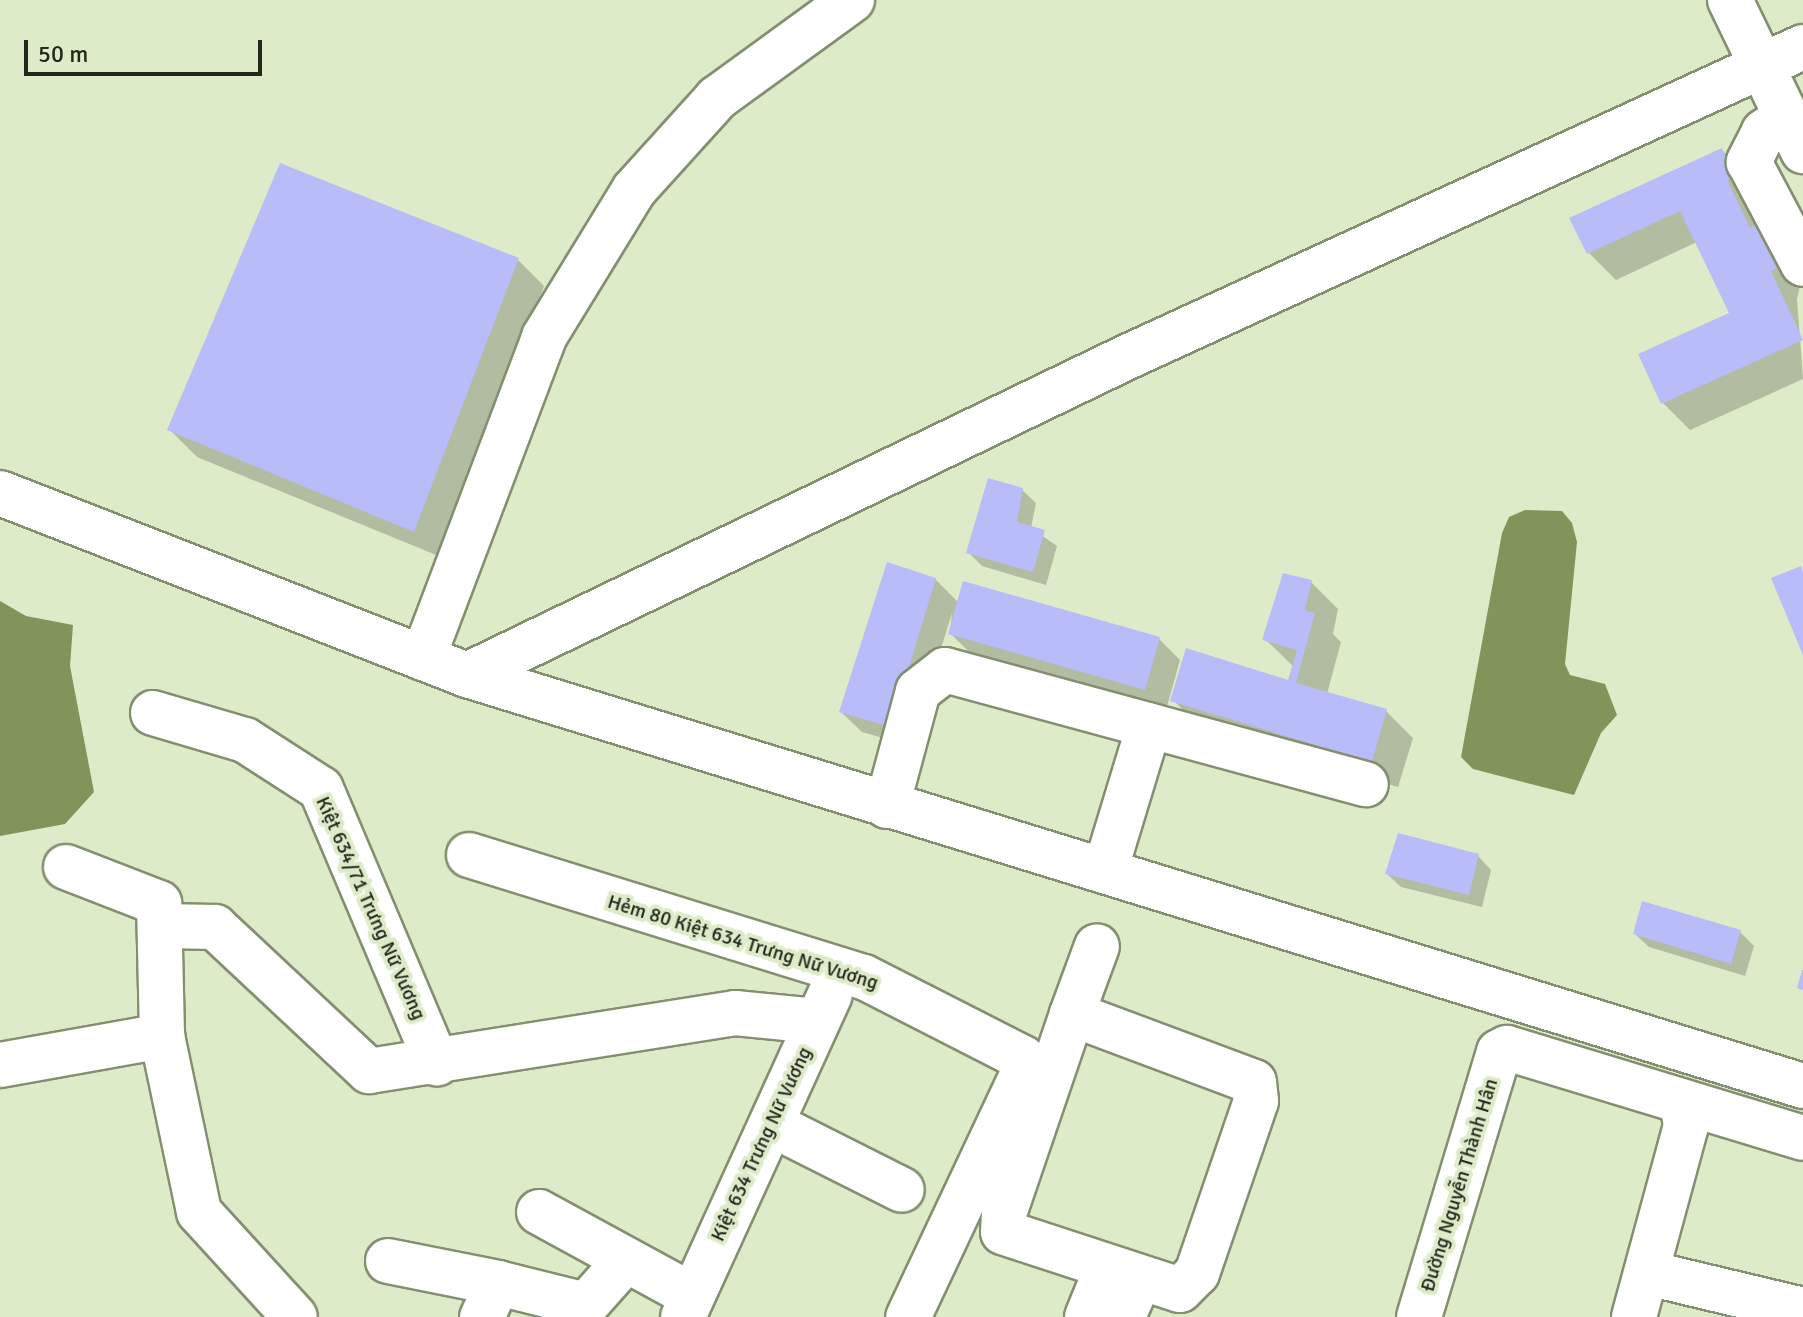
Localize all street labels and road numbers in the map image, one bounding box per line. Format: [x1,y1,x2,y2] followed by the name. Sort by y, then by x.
[311,793,431,1023] street label: Kiệt 634/71 Trưng Nữ Vương
[605,889,881,995] street label: Hẻm 80 Kiệt 634 Trưng Nữ Vương
[705,1043,817,1245] street label: Kiệt 634 Trưng Nữ Vương
[1415,1075,1503,1295] street label: Đường Nguyễn Thành Hân

